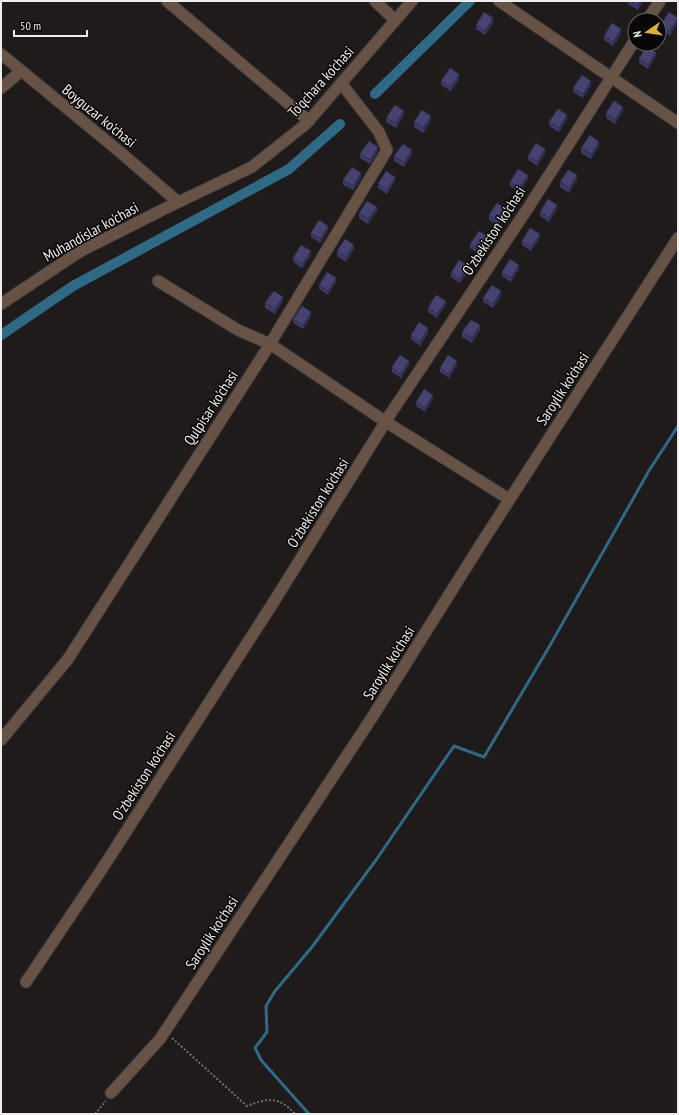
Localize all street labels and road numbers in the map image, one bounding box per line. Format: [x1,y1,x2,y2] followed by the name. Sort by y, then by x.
[284,42,358,121] street label: To'qchara ko'chasi
[58,80,140,151] street label: Boyguzar ko'chasi
[458,183,529,279] street label: O'zbekiston ko'chasi
[40,198,142,266] street label: Muhandislar ko'chasi
[532,349,593,429] street label: Saroylik ko'chasi
[179,367,242,449] street label: Qulpisar ko'chasi
[282,454,353,551] street label: O'zbekiston ko'chasi
[358,622,419,703] street label: Saroylik ko'chasi
[108,728,179,824] street label: O'zbekiston ko'chasi
[181,893,242,973] street label: Saroylik ko'chasi

